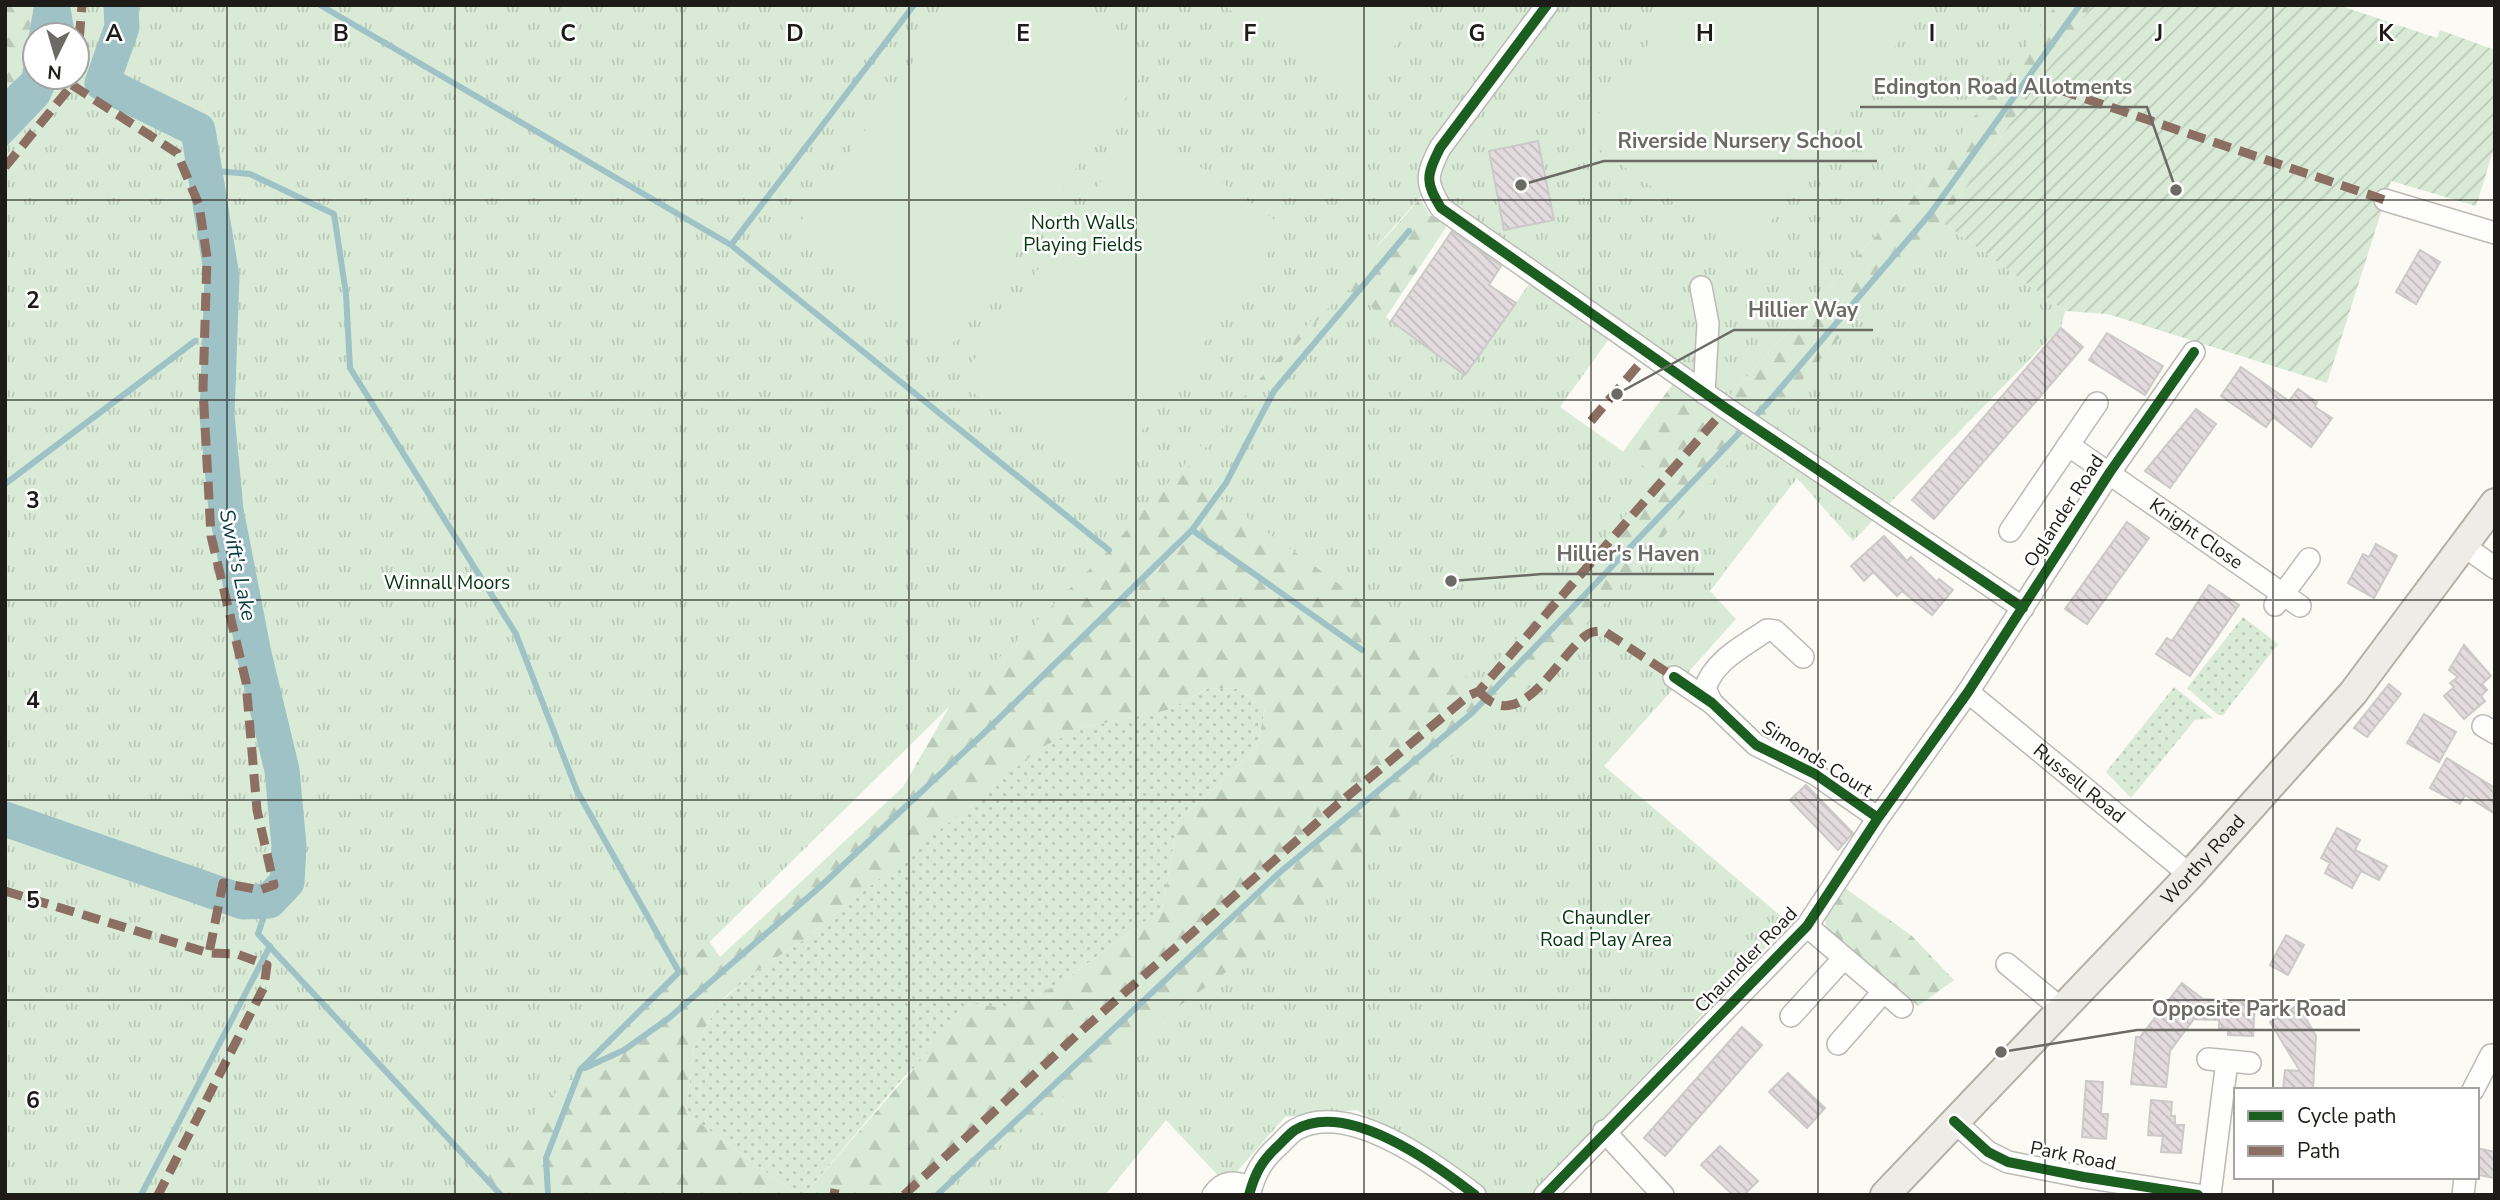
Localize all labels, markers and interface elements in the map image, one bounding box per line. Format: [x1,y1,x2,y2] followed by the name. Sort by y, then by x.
[105,18,123,49] text: A
[333,18,349,49] text: B
[560,18,576,49] text: C
[786,18,804,49] text: D
[1016,18,1030,49] text: E
[1244,18,1257,49] text: F
[1469,18,1485,49] text: G
[1696,18,1714,49] text: H
[1929,18,1935,49] text: I
[2154,18,2163,49] text: J
[2378,18,2394,49] text: K
[21,21,91,91] north arrow
[46,58,63,86] text: N
[1860,65,2147,107] callout: Edington Road Allotments
[1874,73,2132,101] text: Edington Road Allotments
[1604,119,1877,161] callout: Riverside Nursery School
[1618,127,1863,155] text: Riverside Nursery School
[1023,210,1143,258] park label: North Walls Playing Fields
[26,285,40,316] text: 2
[1734,288,1873,330] callout: Hillier Way
[1748,296,1859,324] text: Hillier Way
[2018,450,2110,572] street label: Oglander Road
[26,485,40,516] text: 3
[2144,492,2248,576] street label: Knight Close
[213,507,263,623] water label: Swift's Lake
[1542,532,1714,574] callout: Hillier's Haven
[1556,540,1700,568] text: Hillier's Haven
[384,570,510,596] park label: Winnall Moors
[26,685,40,716] text: 4
[1757,715,1878,804] street label: Simonds Court
[2028,738,2131,829] street label: Russell Road
[2155,809,2251,911] street label: Worthy Road
[26,885,40,916] text: 5
[1689,901,1803,1019] street label: Chaundler Road
[1540,905,1672,953] park label: Chaundler Road Play Area
[2137,988,2360,1030] callout: Opposite Park Road
[2152,995,2346,1023] text: Opposite Park Road
[26,1085,40,1116] text: 6
[2234,1088,2479,1179] legend
[2297,1102,2396,1130] text: Cycle path
[2028,1135,2118,1177] street label: Park Road
[2297,1137,2340,1165] text: Path

